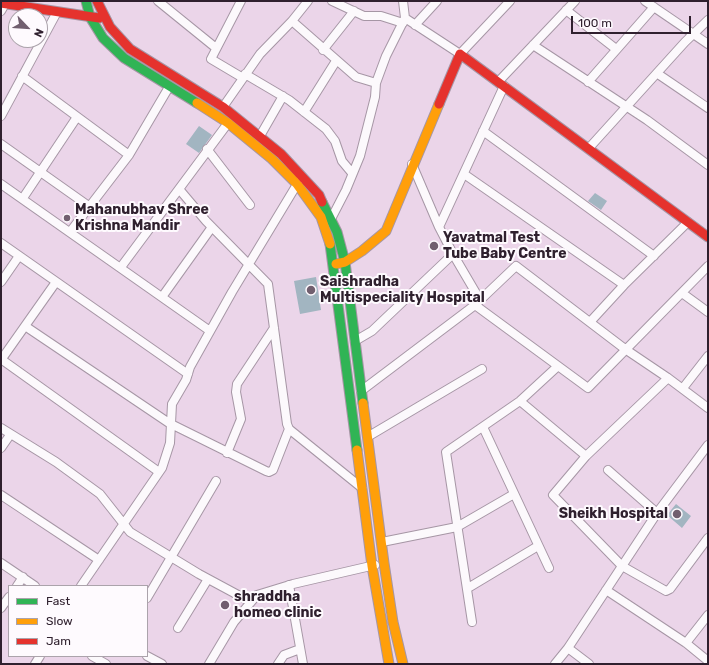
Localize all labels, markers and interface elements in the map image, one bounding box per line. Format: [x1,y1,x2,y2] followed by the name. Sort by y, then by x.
[8,8,48,48] north arrow
[573,8,693,34] scale bar
[578,16,612,30] text: 100 m
[31,27,46,39] text: N
[75,202,209,234] place label: Mahanubhav Shree Krishna Mandir
[62,213,72,223] marker: Mahanubhav Shree Krishna Mandir
[443,230,566,262] place label: Yavatmal Test Tube Baby Centre
[428,240,440,252] marker: Yavatmal Test Tube Baby Centre
[320,274,485,306] place label: Saishradha Multispeciality Hospital
[305,284,317,296] marker: Saishradha Multispeciality Hospital
[559,506,668,522] place label: Sheikh Hospital
[671,508,683,520] marker: Sheikh Hospital
[8,585,148,657] legend
[234,589,322,622] place label: shraddha homeo clinic
[46,594,70,608] text: Fast
[219,599,231,611] marker: shraddha homeo clinic
[46,614,73,628] text: Slow
[46,634,71,648] text: Jam

